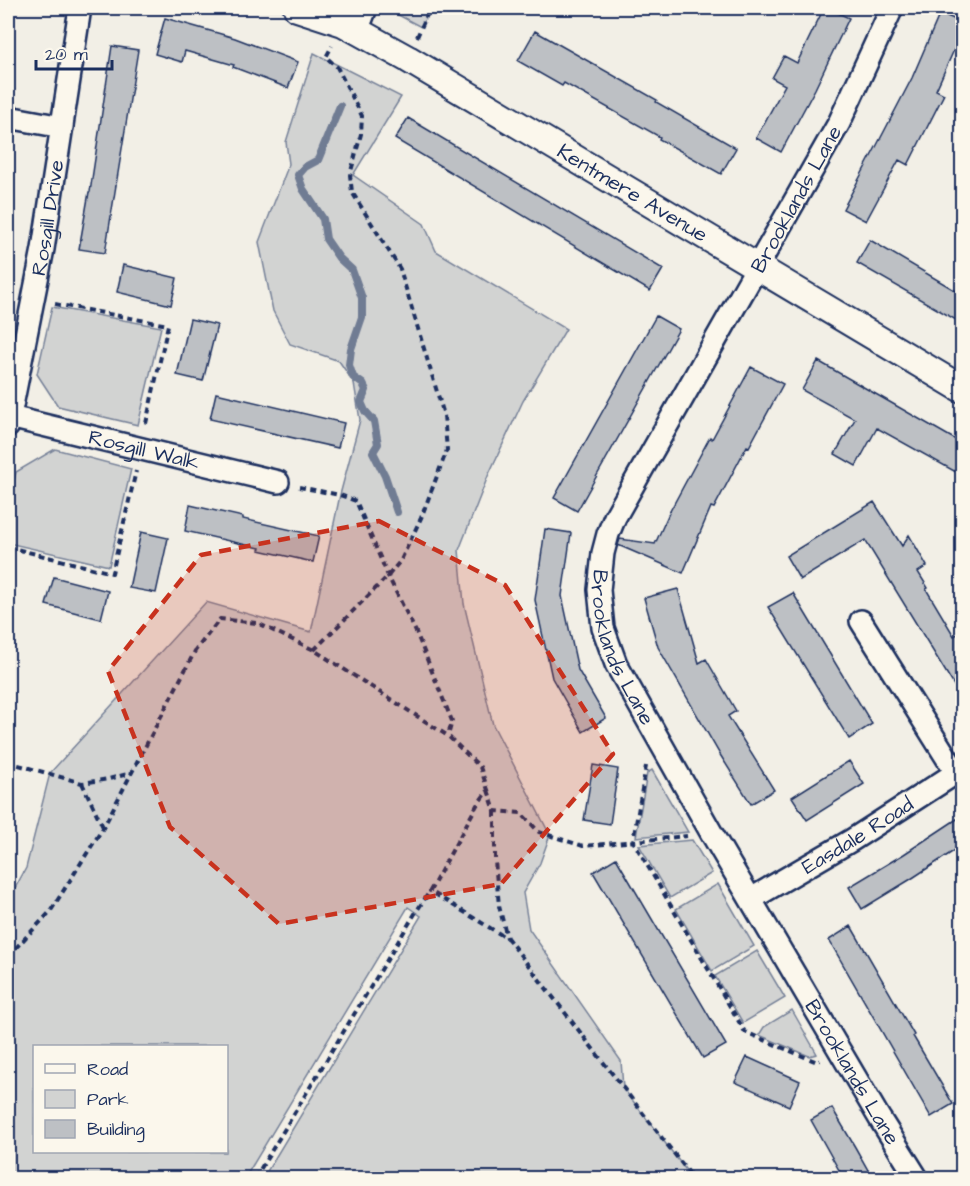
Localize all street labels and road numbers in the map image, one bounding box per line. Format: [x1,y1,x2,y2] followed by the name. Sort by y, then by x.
[744,120,849,278] street label: Brooklands Lane
[552,137,713,249] street label: Kentmere Avenue
[24,158,72,278] street label: Rosgill Drive
[86,423,202,477] street label: Rosgill Walk
[584,568,661,730] street label: Brooklands Lane
[796,790,919,881] street label: Easdale Road
[798,994,907,1150] street label: Brooklands Lane

